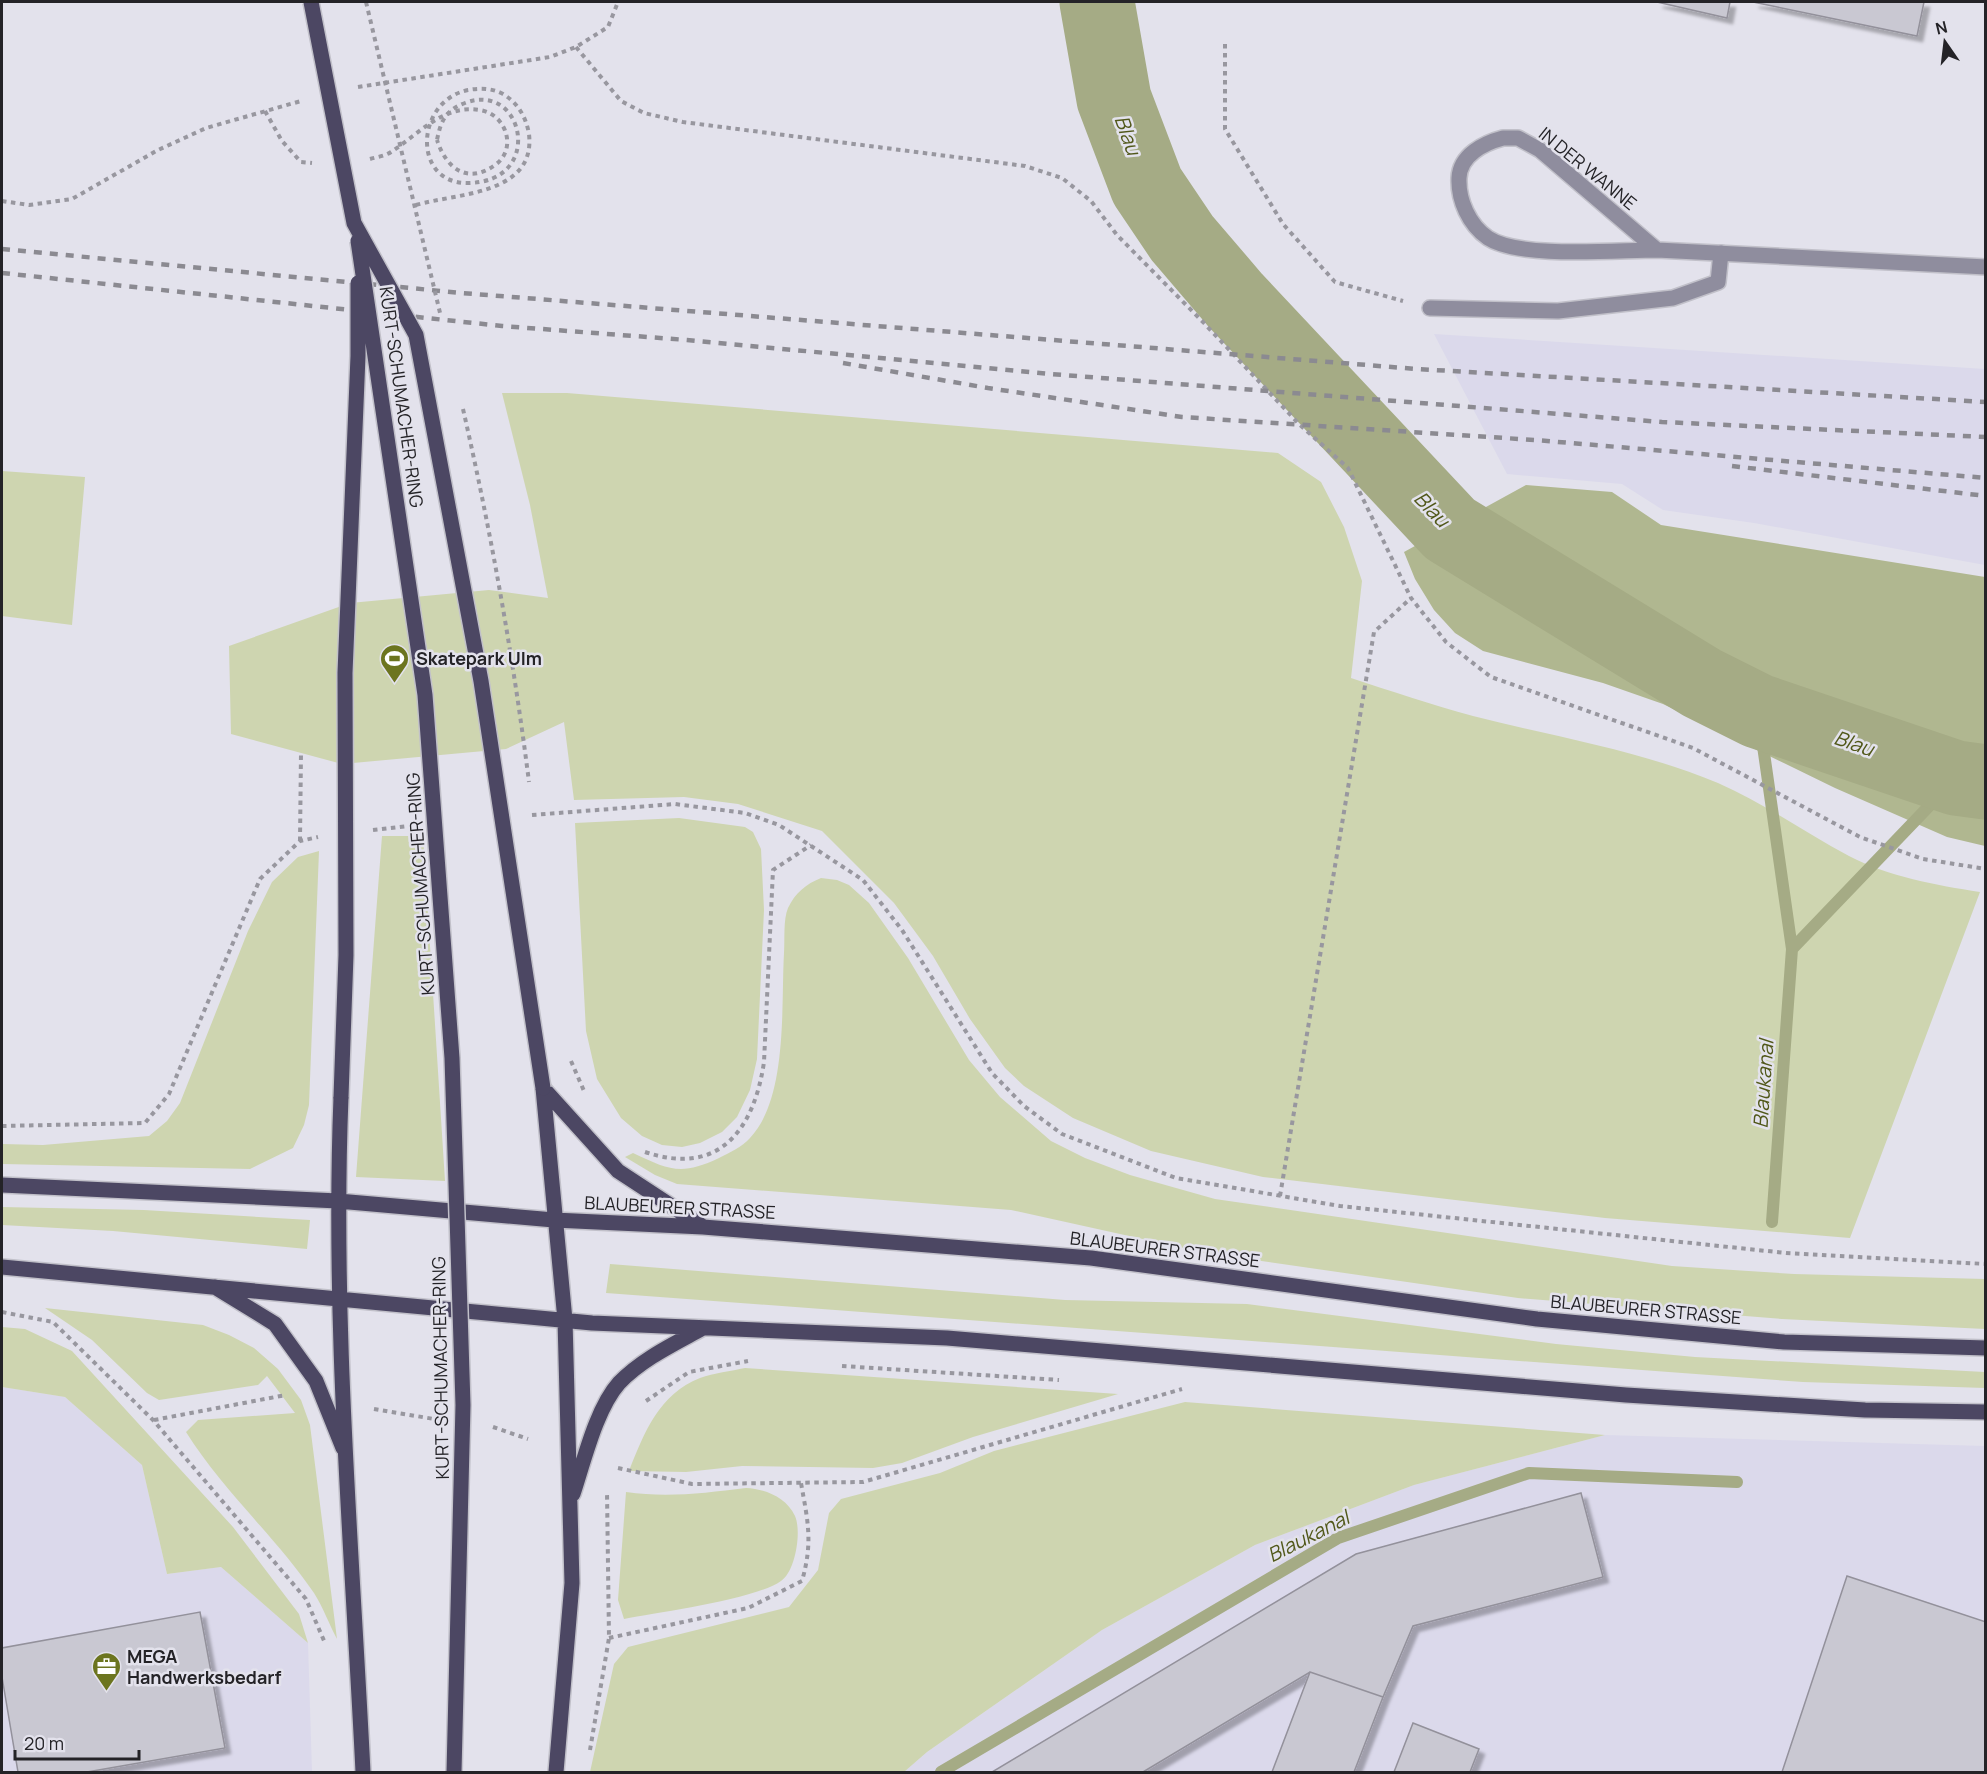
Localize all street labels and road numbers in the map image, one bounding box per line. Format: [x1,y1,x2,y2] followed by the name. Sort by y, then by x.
[1534,121,1642,215] street label: IN DER WANNE
[375,285,429,509] street label: KURT-SCHUMACHER-RING
[400,772,440,996] street label: KURT-SCHUMACHER-RING
[584,1190,776,1224] street label: BLAUBEURER STRASSE
[1069,1225,1261,1273] street label: BLAUBEURER STRASSE
[426,1256,454,1480] street label: KURT-SCHUMACHER-RING
[1550,1289,1742,1329] street label: BLAUBEURER STRASSE

